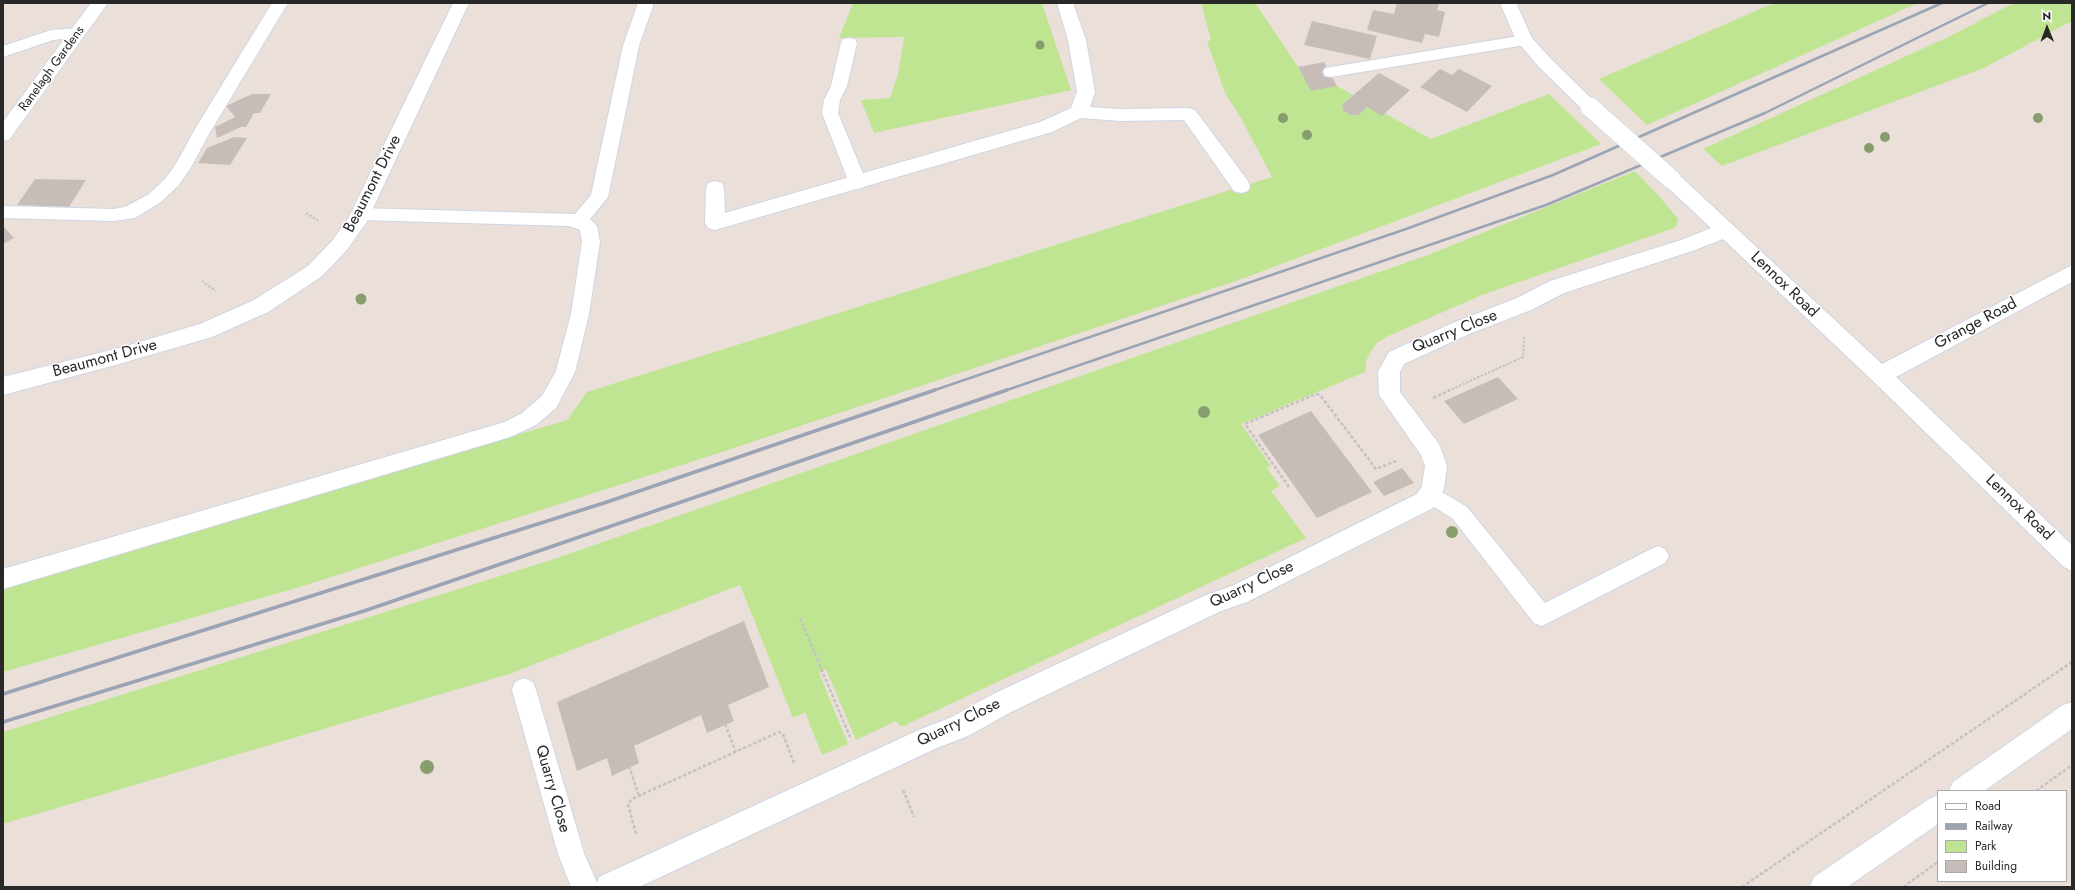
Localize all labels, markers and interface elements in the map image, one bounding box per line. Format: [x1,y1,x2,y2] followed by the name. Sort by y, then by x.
[2027,8,2067,48] north arrow
[2042,8,2051,24] text: N
[16,23,88,115] street label: Ranelagh Gardens
[340,132,406,236] street label: Beaumont Drive
[1746,248,1822,322] street label: Lennox Road
[1931,294,2021,354] street label: Grange Road
[1410,306,1500,358] street label: Quarry Close
[51,336,159,382] street label: Beaumont Drive
[1981,471,2057,545] street label: Lennox Road
[1207,557,1297,613] street label: Quarry Close
[914,695,1004,751] street label: Quarry Close
[530,743,574,835] street label: Quarry Close
[1937,790,2067,882] legend
[1975,797,2001,815] text: Road
[1975,817,2013,835] text: Railway
[1975,837,1996,855] text: Park
[1975,857,2017,875] text: Building

